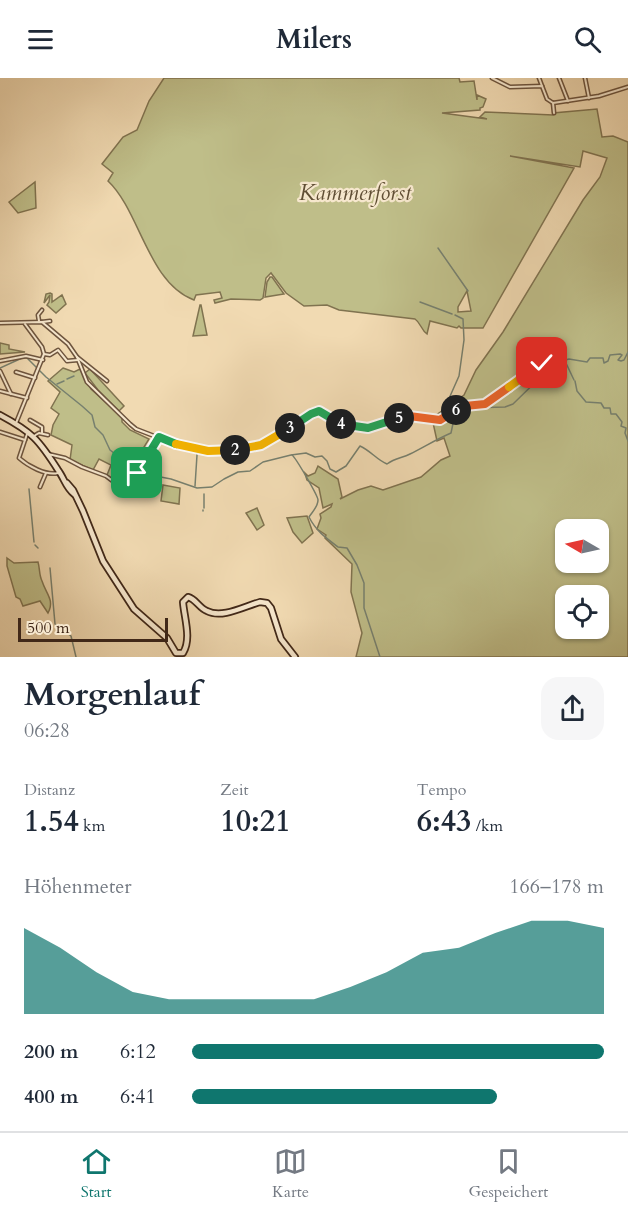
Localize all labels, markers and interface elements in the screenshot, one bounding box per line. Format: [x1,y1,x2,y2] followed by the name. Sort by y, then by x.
[276,21,352,58] text: Milers
[24,23,57,56] icon: menu
[571,23,604,56] icon: search
[299,178,412,208] park label: Kammerforst
[516,337,567,388] pin
[525,346,558,379] icon: check
[441,395,471,425] pin: 6
[452,399,460,421] text: 6
[384,403,414,433] pin: 5
[395,407,403,429] text: 5
[326,409,356,439] pin: 4
[275,413,305,443] pin: 3
[337,413,345,435] text: 4
[286,417,294,439] text: 3
[220,435,250,465] pin: 2
[231,439,239,461] text: 2
[111,447,162,498] pin
[120,456,153,489] icon: arrive
[555,519,609,573] north arrow
[555,519,609,639] map controls
[555,585,609,639] button: locate
[18,615,168,642] scale bar
[27,617,69,639] text: 500 m
[24,672,200,717] text: Morgenlauf
[541,677,604,740] button: share
[24,717,70,744] text: 06:28
[24,779,75,801] text: Distanz
[220,779,249,801] text: Zeit
[417,779,466,801] text: Tempo
[24,801,79,842] text: 1.54
[220,801,291,842] text: 10:21
[417,801,471,842] text: 6:43
[79,815,105,837] text: km
[471,815,503,837] text: /km
[24,873,132,900] text: Höhenmeter
[509,873,604,900] text: 166–178 m
[24,1038,79,1065] text: 200 m
[120,1038,156,1065] text: 6:12
[24,1083,79,1110] text: 400 m
[120,1083,156,1110] text: 6:41
[80,1145,113,1203] tab: Start
[272,1145,309,1203] tab: Karte
[469,1145,548,1203] tab: Gespeichert

